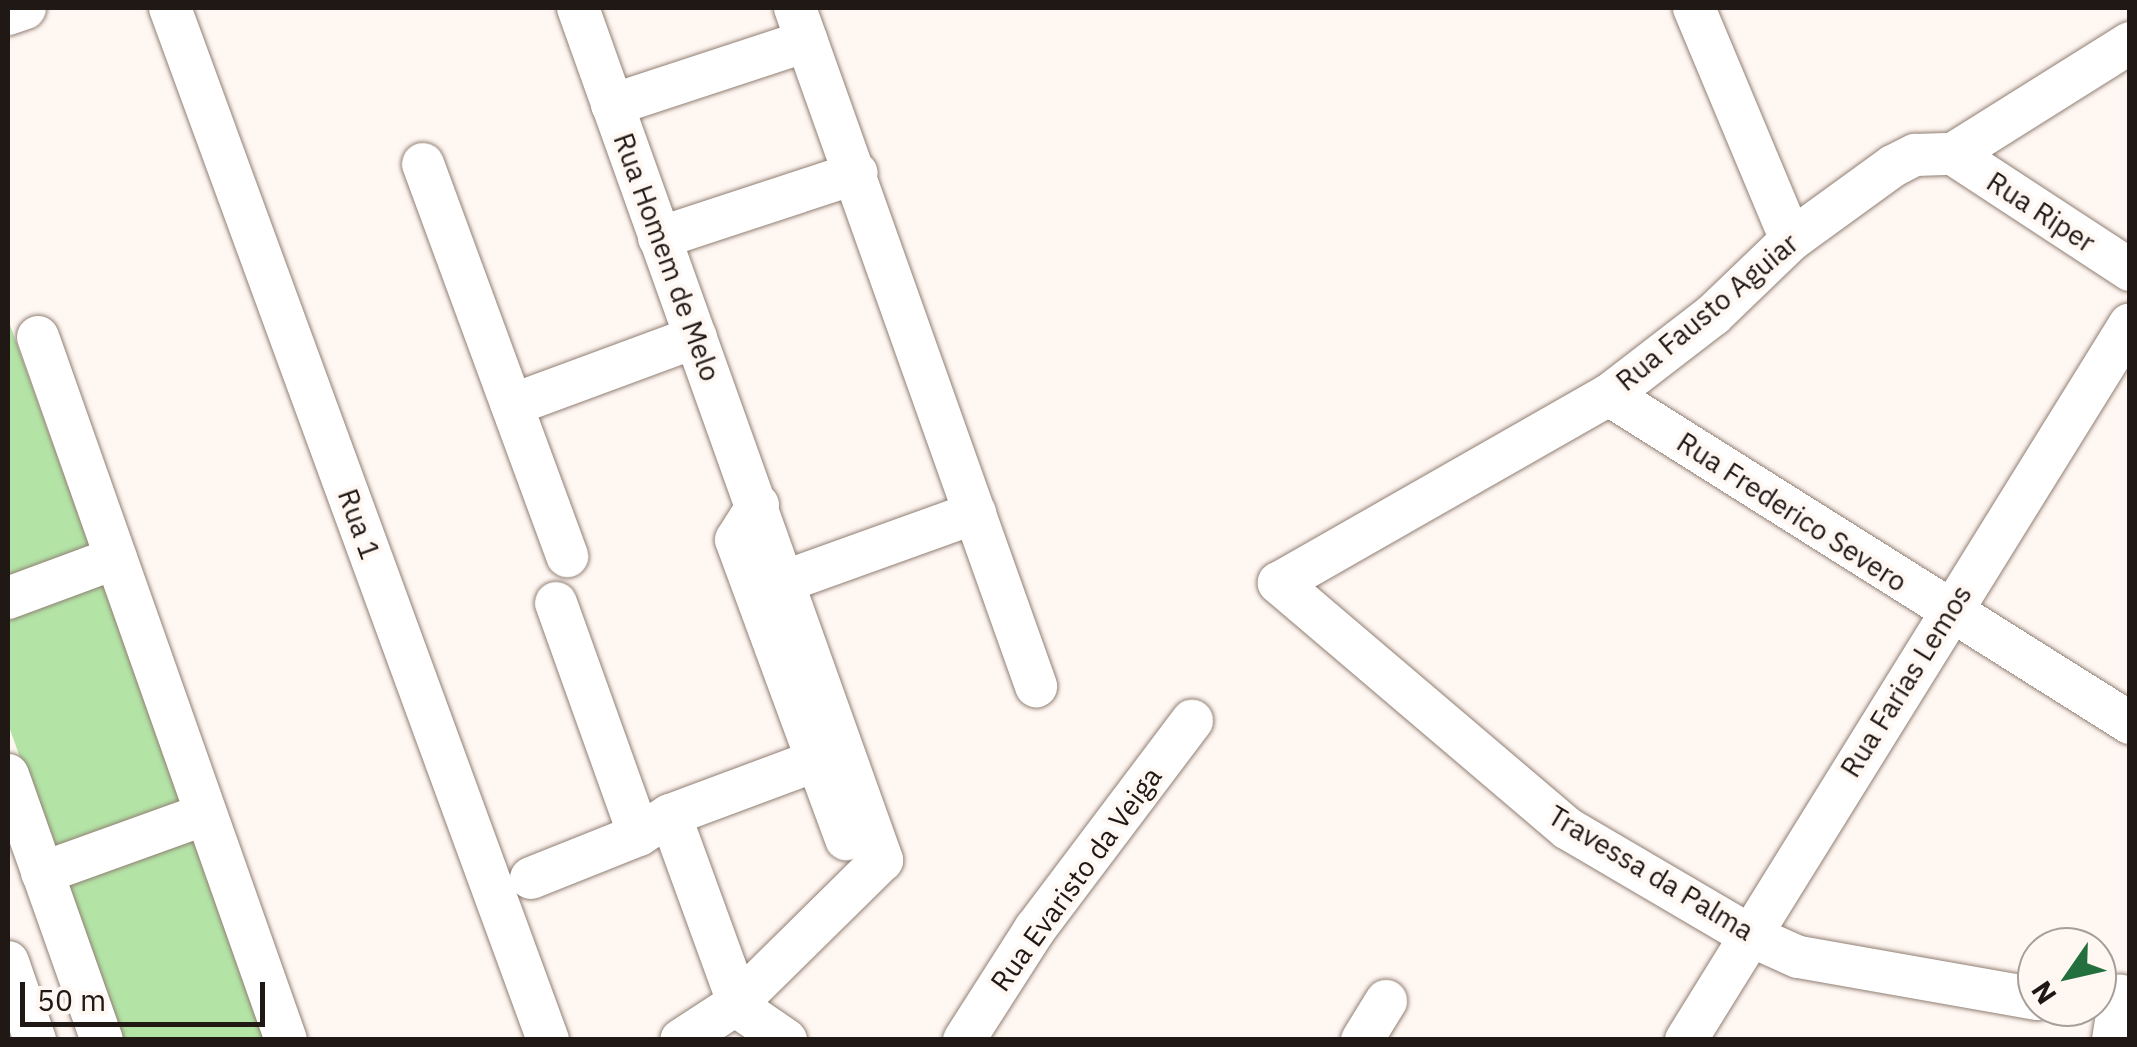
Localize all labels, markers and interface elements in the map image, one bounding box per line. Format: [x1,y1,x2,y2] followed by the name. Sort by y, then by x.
[607,128,727,386] street label: Rua Homem de Melo
[1981,165,2101,259] street label: Rua Riper
[1609,226,1805,398] street label: Rua Fausto Aguiar
[1671,425,1913,599] street label: Rua Frederico Severo
[331,484,387,564] street label: Rua 1
[1833,579,1979,783] street label: Rua Farias Lemos
[983,760,1169,998] street label: Rua Evaristo da Veiga
[1542,798,1760,948] street label: Travessa da Palma
[2017,927,2117,1027] north arrow
[25,962,270,1024] scale bar
[2022,974,2064,1012] text: N
[37,980,106,1019] text: 50 m

